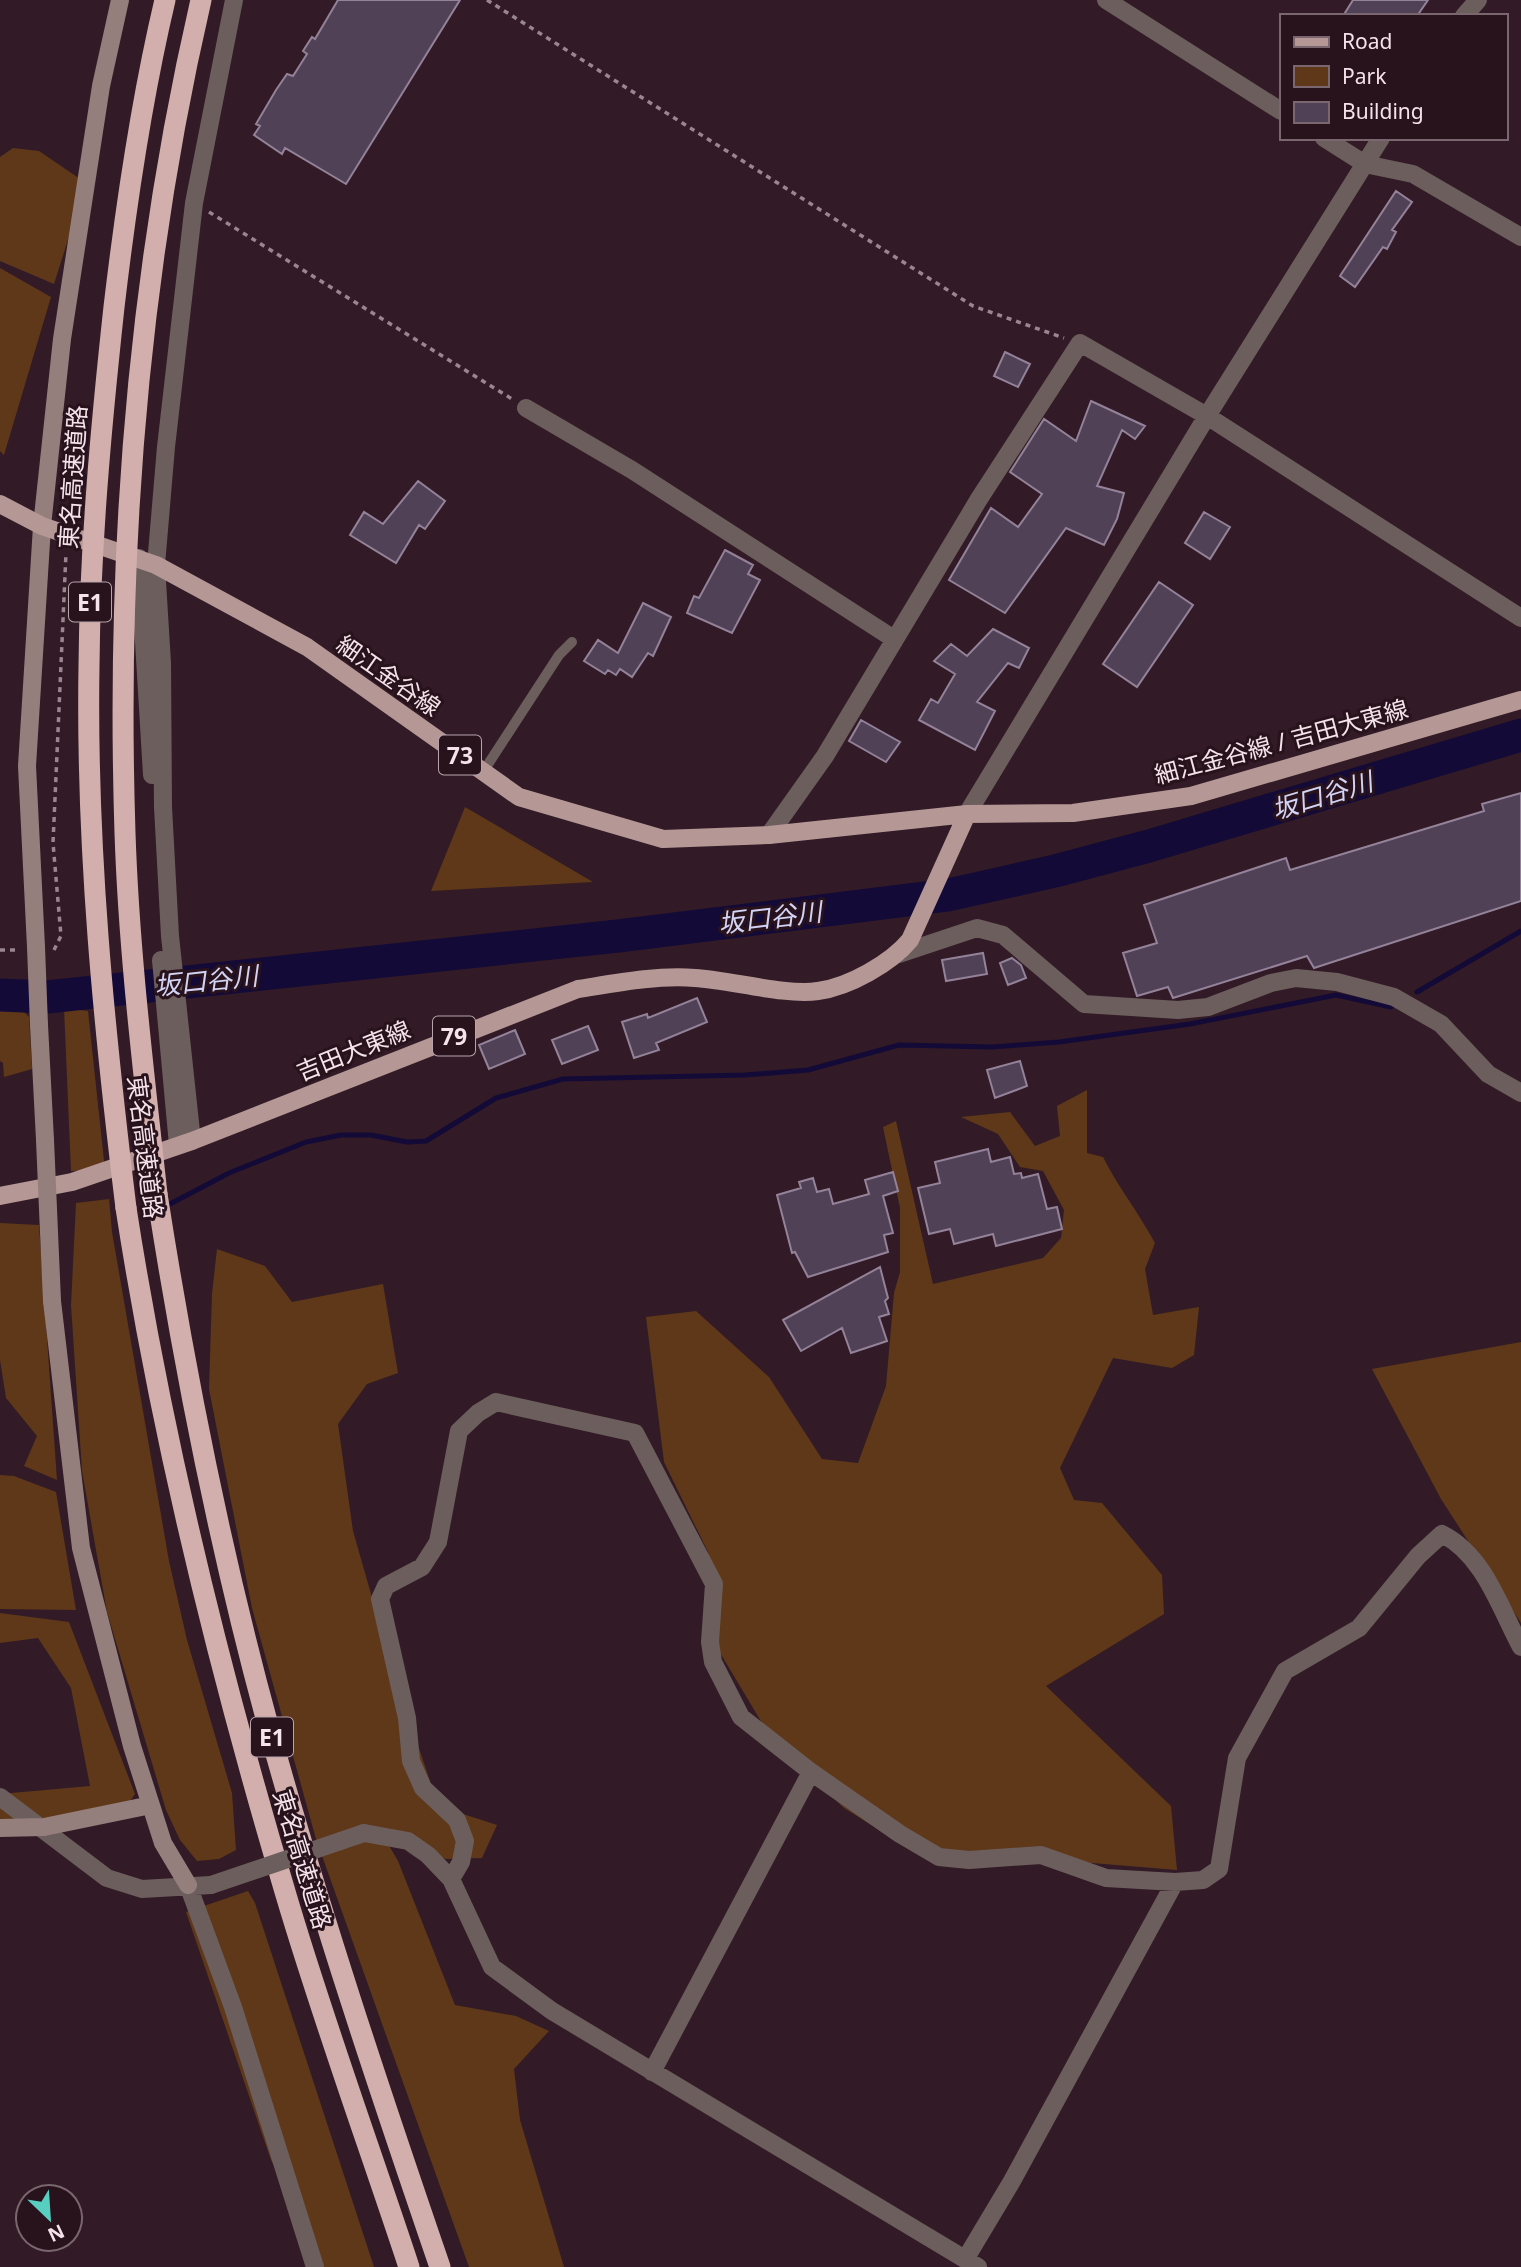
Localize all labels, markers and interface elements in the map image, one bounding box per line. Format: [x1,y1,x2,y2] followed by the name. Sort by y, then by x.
[1280,14,1507,140] legend
[1342,27,1392,55] text: Road
[1342,62,1387,90] text: Park
[1342,97,1424,125] text: Building
[51,404,93,550] street label: 東名高速道路
[69,582,111,622] road number: E1
[330,627,448,723] street label: 細江金谷線
[1150,691,1412,791] street label: 細江金谷線 / 吉田大東線
[439,736,481,775] road number: 73
[1267,762,1380,827] water label: 坂口谷川
[716,892,827,941] water label: 坂口谷川
[152,956,263,1003] water label: 坂口谷川
[291,1012,415,1088] street label: 吉田大東線
[433,1016,475,1056] road number: 79
[121,1074,171,1220] street label: 東名高速道路
[251,1718,293,1756] road number: E1
[266,1785,340,1933] street label: 東名高速道路
[14,2183,84,2253] north arrow
[44,2218,69,2248] text: N

